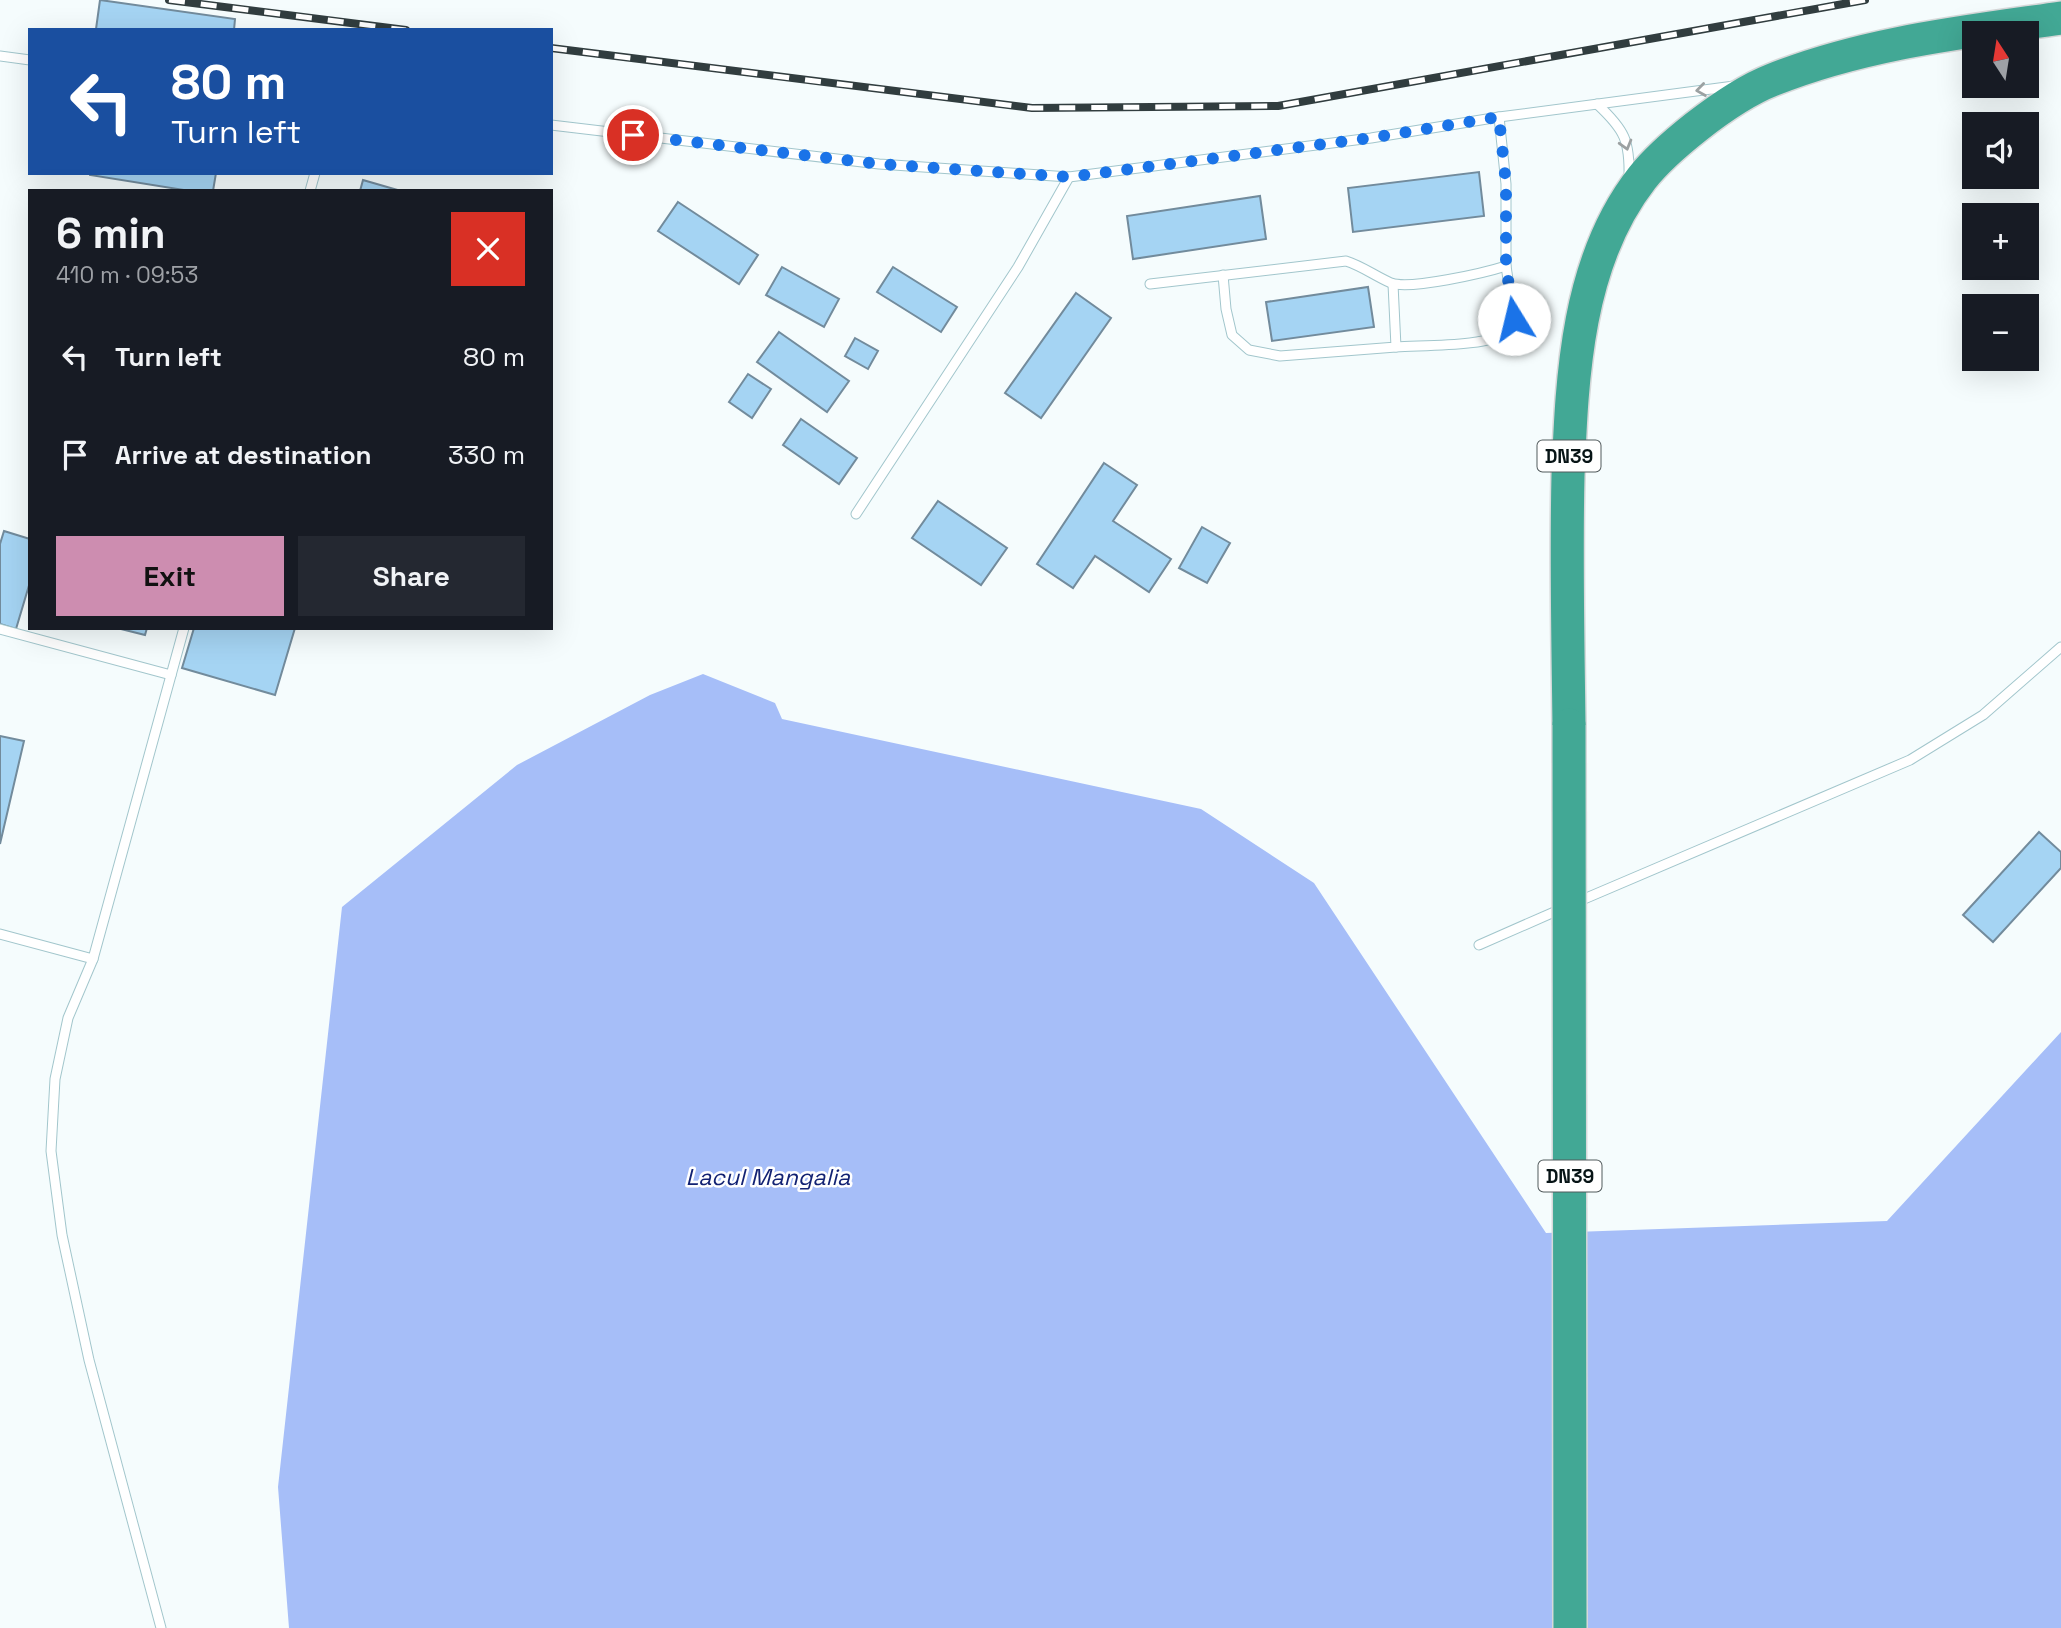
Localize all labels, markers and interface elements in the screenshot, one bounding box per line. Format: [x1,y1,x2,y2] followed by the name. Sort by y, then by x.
[1962,21,2039,98] north arrow
[1962,21,2039,371] map controls
[171,51,286,113] text: 80 m
[56,56,147,147] icon: left
[1696,82,1707,97] one-way arrow
[603,105,663,165] pin
[171,112,301,152] text: Turn left
[1962,112,2039,189] button: sound
[614,116,652,154] icon: arrive
[1618,139,1632,151] one-way arrow
[1962,203,2039,280] button: +
[56,207,166,260] text: 6 min
[451,212,525,286] button: close
[56,260,198,290] text: 410 m · 09:53
[1477,282,1551,356] position arrow
[1962,294,2039,371] button: −
[56,338,94,376] icon: left
[115,340,222,374] text: Turn left
[463,340,525,374] text: 80 m
[56,436,94,474] icon: arrive
[115,438,372,472] text: Arrive at destination
[448,438,525,472] text: 330 m
[1538,440,1600,471] road number: DN39
[56,536,284,616] button: Exit
[298,536,525,616] button: Share
[1538,1160,1602,1192] road number: DN39
[686,1162,851,1192] water label: Lacul Mangalia

